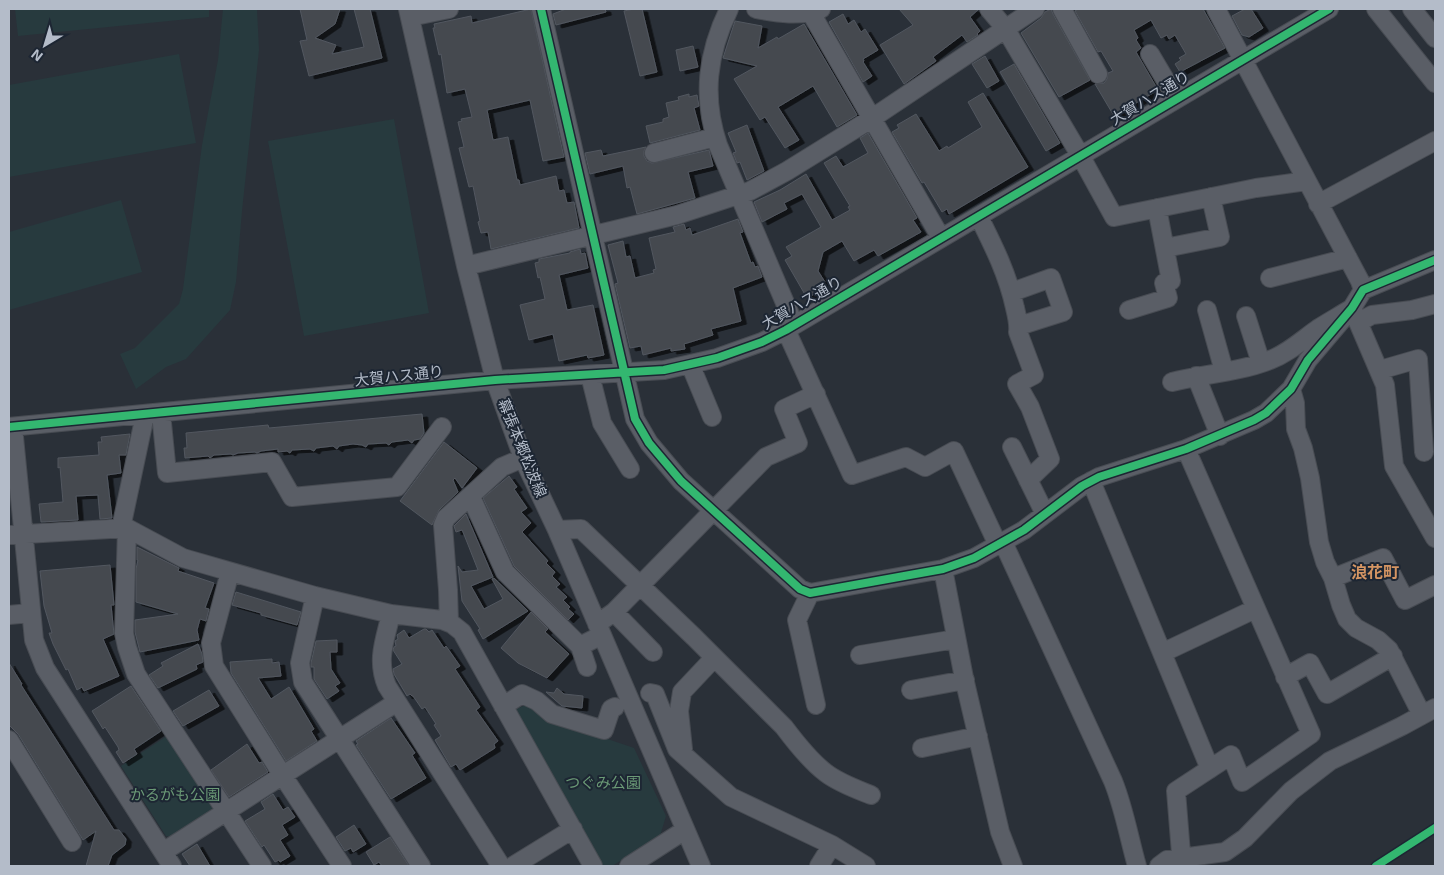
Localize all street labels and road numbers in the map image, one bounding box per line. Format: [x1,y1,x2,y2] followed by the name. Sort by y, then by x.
[1106,66,1193,128] street label: 大賀ハス通り
[758,272,845,332] street label: 大賀ハス通り
[353,361,445,389] street label: 大賀ハス通り
[495,396,551,500] street label: 幕張本郷松波線

